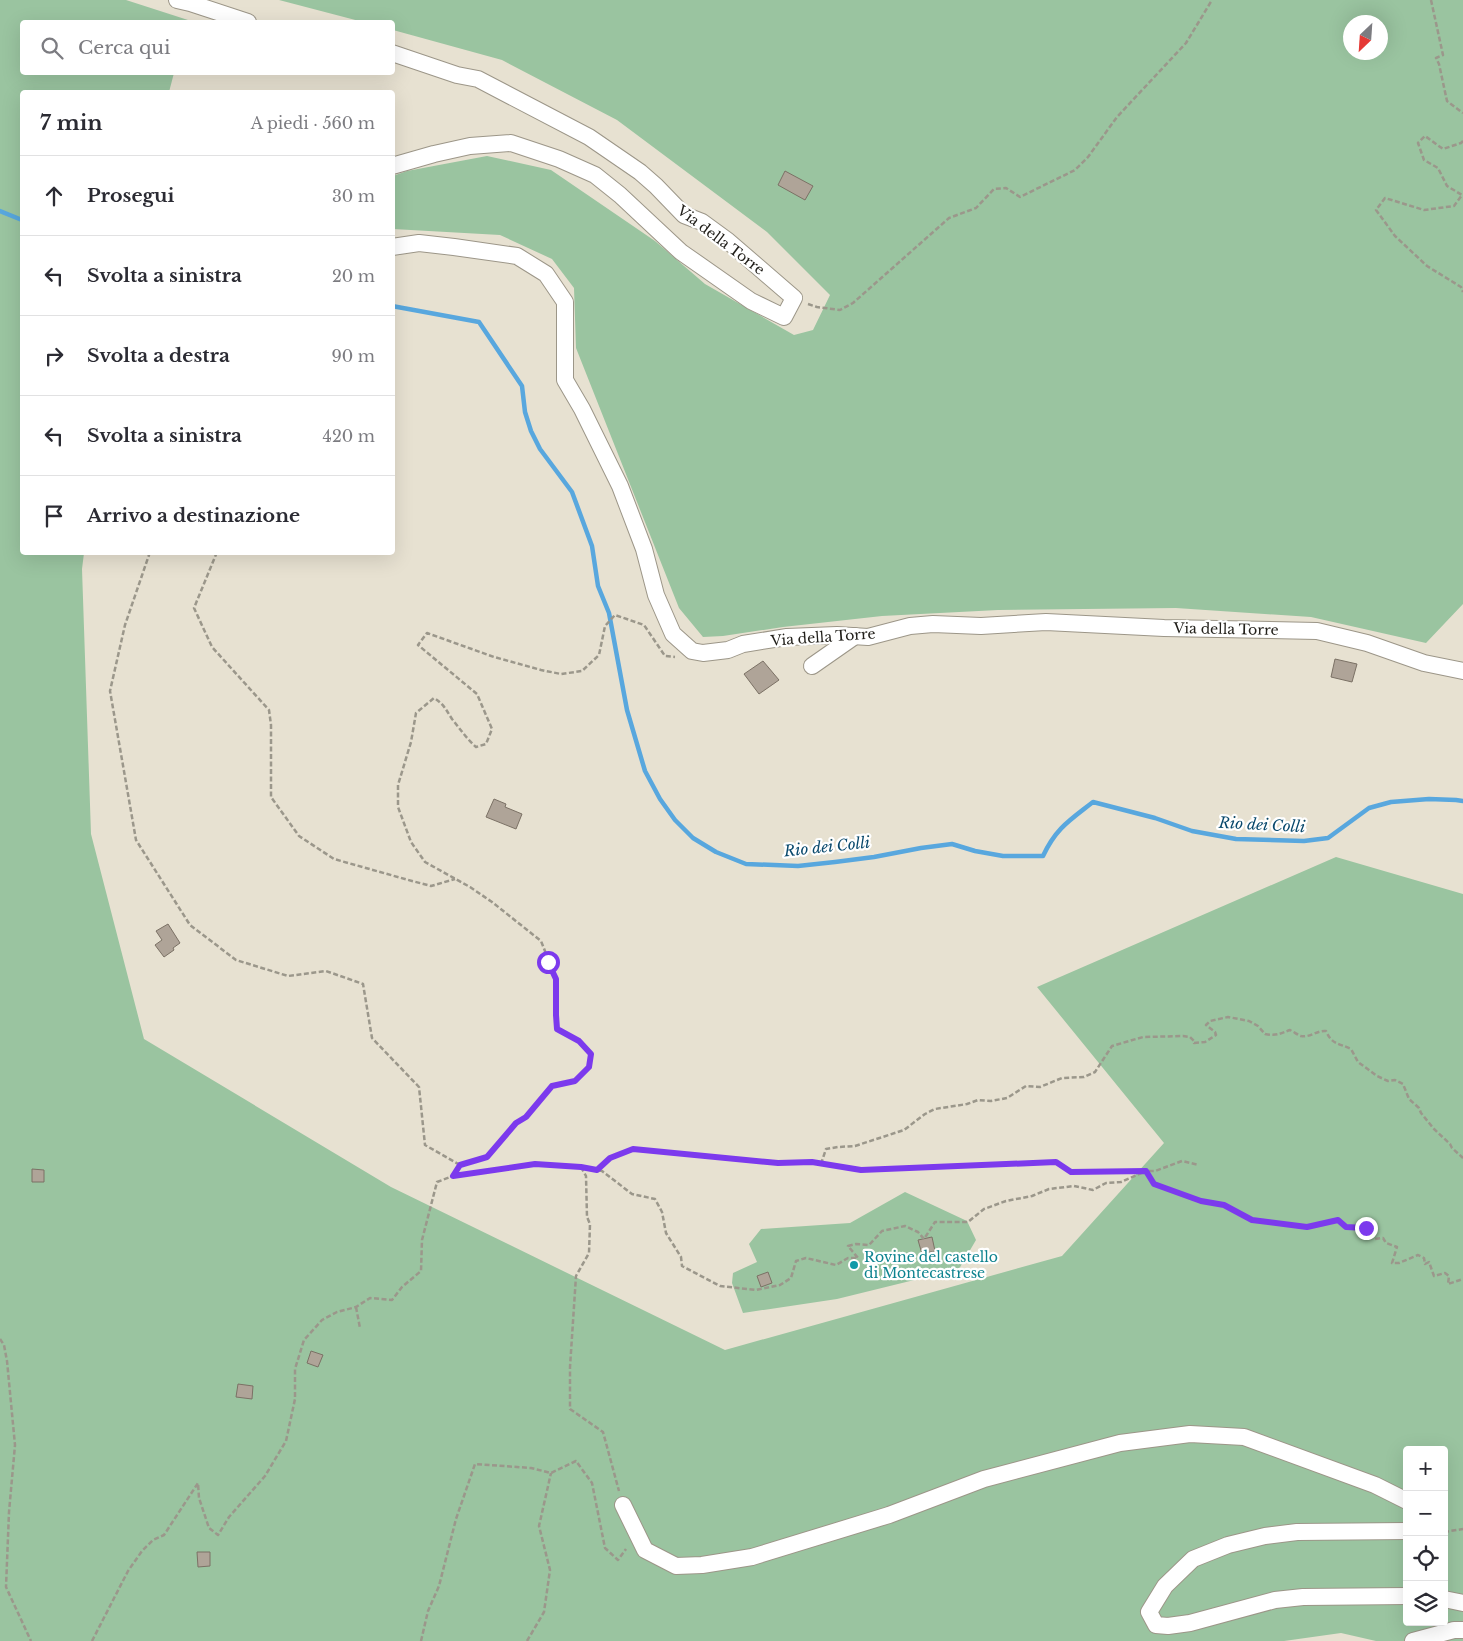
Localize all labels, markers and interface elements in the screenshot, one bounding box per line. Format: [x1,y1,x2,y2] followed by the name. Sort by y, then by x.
[1343,15,1388,60] north arrow
[20,20,395,75] search box
[38,34,66,62] icon: search
[78,36,171,59] text: Cerca qui
[40,110,103,136] text: 7 min
[251,113,375,133] text: A piedi · 560 m
[40,182,68,210] icon: ahead
[87,184,174,207] text: Prosegui
[332,186,375,206] text: 30 m
[673,201,768,279] street label: Via della Torre
[40,262,68,290] icon: left
[87,264,242,287] text: Svolta a sinistra
[332,266,375,286] text: 20 m
[40,342,68,370] icon: right
[87,344,230,367] text: Svolta a destra
[332,346,375,366] text: 90 m
[40,422,68,450] icon: left
[87,424,242,447] text: Svolta a sinistra
[323,426,375,446] text: 420 m
[40,502,68,530] icon: arrive
[87,504,300,527] text: Arrivo a destinazione
[1172,619,1279,639] street label: Via della Torre
[769,624,876,650] street label: Via della Torre
[1217,813,1307,836] water label: Rio dei Colli
[782,832,872,861] water label: Rio dei Colli
[537,951,560,974] route start
[1355,1217,1378,1240] route end
[864,1248,998,1282] place label: Rovine del castello di Montecastrese
[848,1259,860,1271] marker: Rovine del castello di Montecastrese
[1403,1446,1448,1626] map controls
[1403,1446,1448,1491] button: +
[1403,1491,1448,1536] button: −
[1403,1536,1448,1581] button: locate
[1403,1581,1448,1626] button: layers

